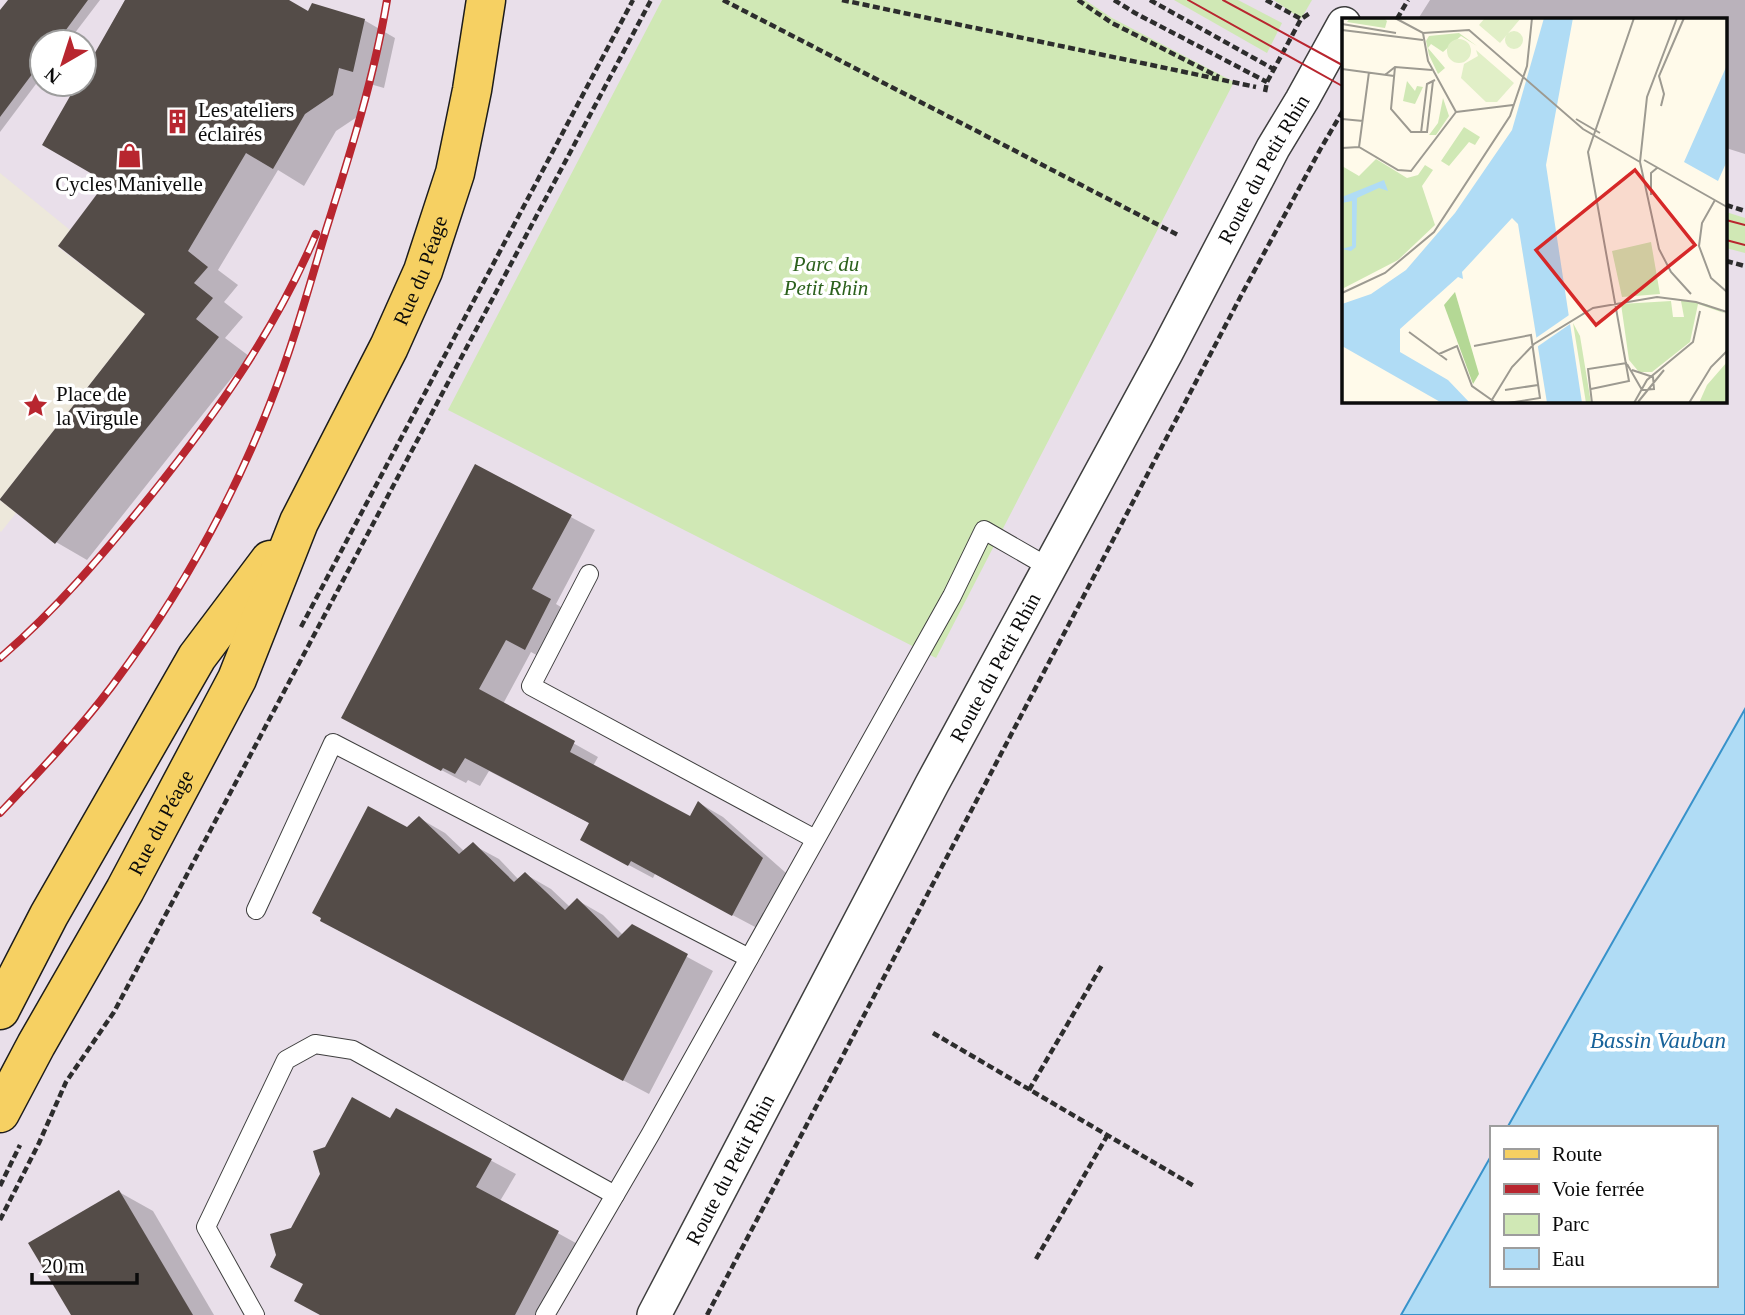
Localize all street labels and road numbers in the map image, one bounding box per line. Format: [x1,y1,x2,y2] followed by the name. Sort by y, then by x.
[1213,90,1315,248] street label: Route du Petit Rhin
[388,213,452,329] street label: Rue du Péage
[945,588,1046,746] street label: Route du Petit Rhin
[123,766,198,879] street label: Rue du Péage
[681,1090,780,1249] street label: Route du Petit Rhin

